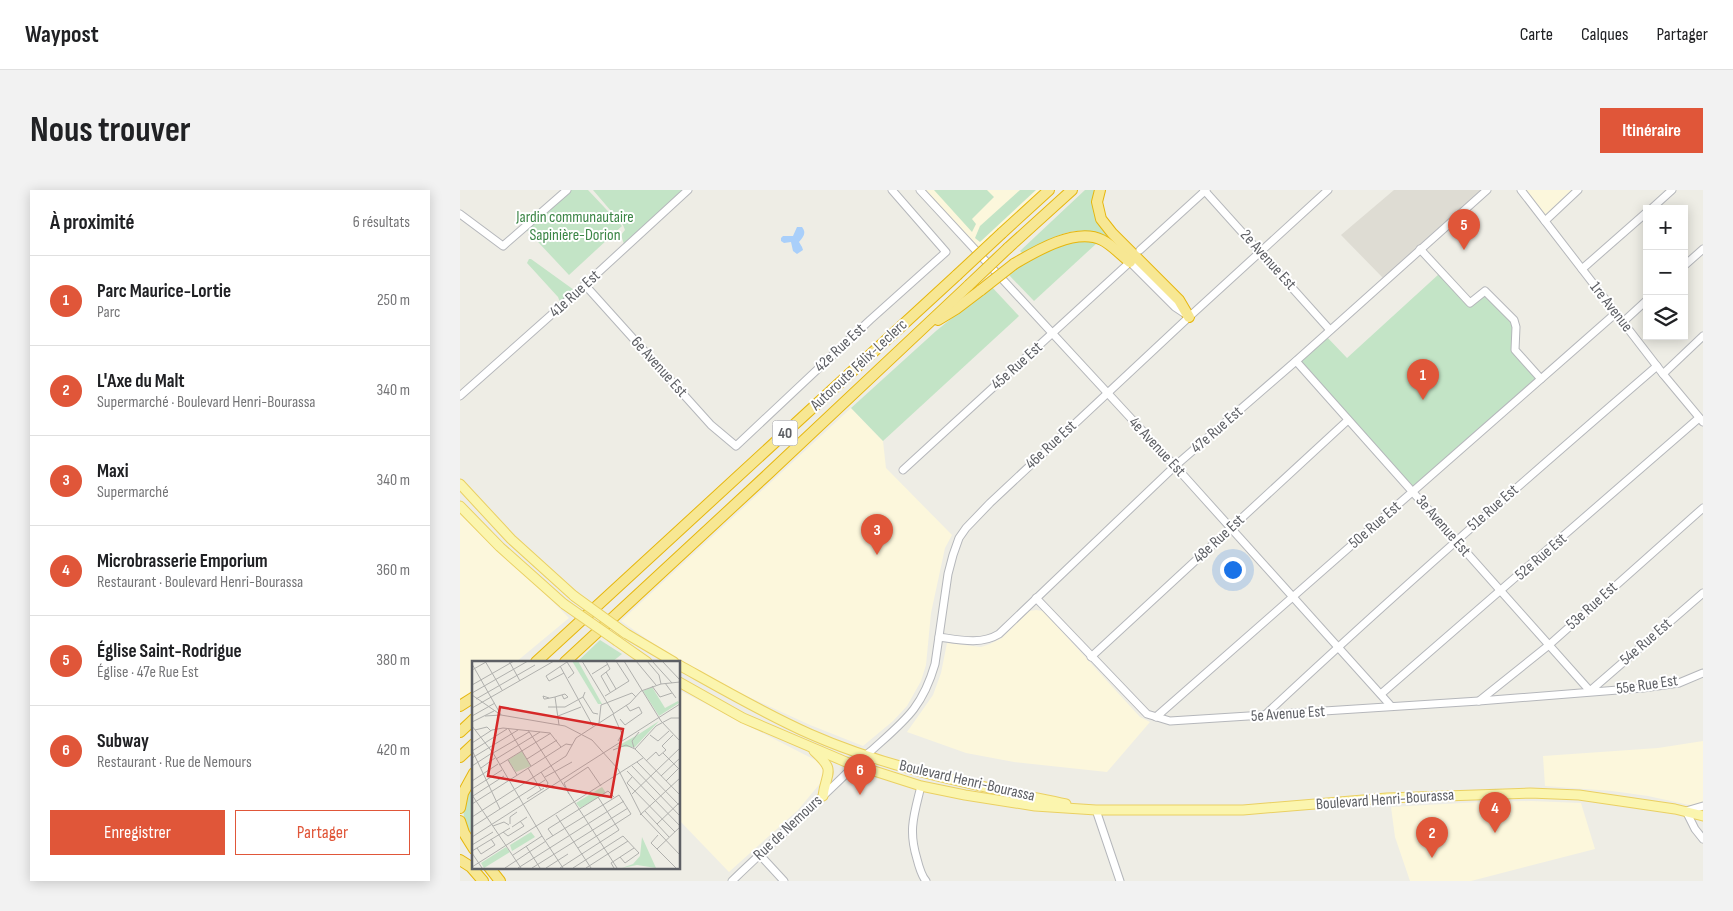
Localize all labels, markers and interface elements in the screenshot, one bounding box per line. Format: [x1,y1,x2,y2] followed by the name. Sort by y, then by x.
[25,20,99,49] text: Waypost
[1520,24,1553,45] text: Carte
[1581,24,1628,45] text: Calques
[1656,24,1708,45] text: Partager
[1600,108,1703,153] button: Itinéraire
[30,109,191,152] text: Nous trouver
[1643,205,1688,340] map controls
[1643,205,1688,250] button: +
[515,208,634,245] park label: Jardin communautaire Sapinière-Dorion
[1448,209,1480,250] pin: 5
[50,210,135,235] text: À proximité
[353,213,410,232] text: 6 résultats
[1236,226,1300,294] street label: 2e Avenue Est
[1643,250,1688,295] button: −
[546,266,604,322] street label: 41e Rue Est
[1586,278,1636,336] street label: 1re Avenue
[97,280,231,303] text: Parc Maurice-Lortie
[63,291,69,310] text: 1
[377,291,410,310] text: 250 m
[1643,295,1688,340] button: layers
[97,303,120,322] text: Parc
[806,315,911,415] street label: Autoroute Félix-Leclerc
[811,320,869,376] street label: 42e Rue Est
[627,333,691,401] street label: 6e Avenue Est
[987,338,1047,394] street label: 45e Rue Est
[1407,359,1439,400] pin: 1
[97,370,185,393] text: L'Axe du Malt
[62,381,70,400] text: 2
[377,381,410,400] text: 340 m
[97,393,316,412] text: Supermarché · Boulevard Henri-Bourassa
[1187,402,1247,458] street label: 47e Rue Est
[1125,413,1189,481] street label: 4e Avenue Est
[1022,417,1081,473] street label: 46e Rue Est
[772,420,798,446] road number: 40
[97,460,129,483] text: Maxi
[62,471,70,490] text: 3
[377,471,410,490] text: 340 m
[1464,481,1522,535] street label: 51e Rue Est
[97,483,169,502] text: Supermarché
[1411,492,1475,560] street label: 3e Avenue Est
[1345,497,1405,553] street label: 50e Rue Est
[1189,510,1249,567] street label: 48e Rue Est
[861,514,893,555] pin: 3
[1511,529,1571,585] street label: 52e Rue Est
[97,550,268,573] text: Microbrasserie Emporium
[1220,557,1246,583] your location
[62,561,70,580] text: 4
[376,561,410,580] text: 360 m
[97,573,303,592] text: Restaurant · Boulevard Henri-Bourassa
[1562,578,1622,634] street label: 53e Rue Est
[1616,614,1676,670] street label: 54e Rue Est
[97,640,242,663] text: Église Saint-Rodrigue
[62,651,70,670] text: 5
[376,651,410,670] text: 380 m
[472,661,680,868] inset map
[97,663,199,682] text: Église · 47e Rue Est
[1615,671,1679,699] street label: 55e Rue Est
[1250,702,1326,726] street label: 5e Avenue Est
[97,730,149,753] text: Subway
[62,741,70,760] text: 6
[377,741,410,760] text: 420 m
[97,753,252,772] text: Restaurant · Rue de Nemours
[844,754,876,795] pin: 6
[897,756,1037,806] street label: Boulevard Henri-Bourassa
[1315,786,1455,814] street label: Boulevard Henri-Bourassa
[750,791,826,865] street label: Rue de Nemours
[1479,792,1511,833] pin: 4
[50,810,225,855] button: Enregistrer
[235,810,410,855] button: Partager
[1416,817,1448,858] pin: 2

